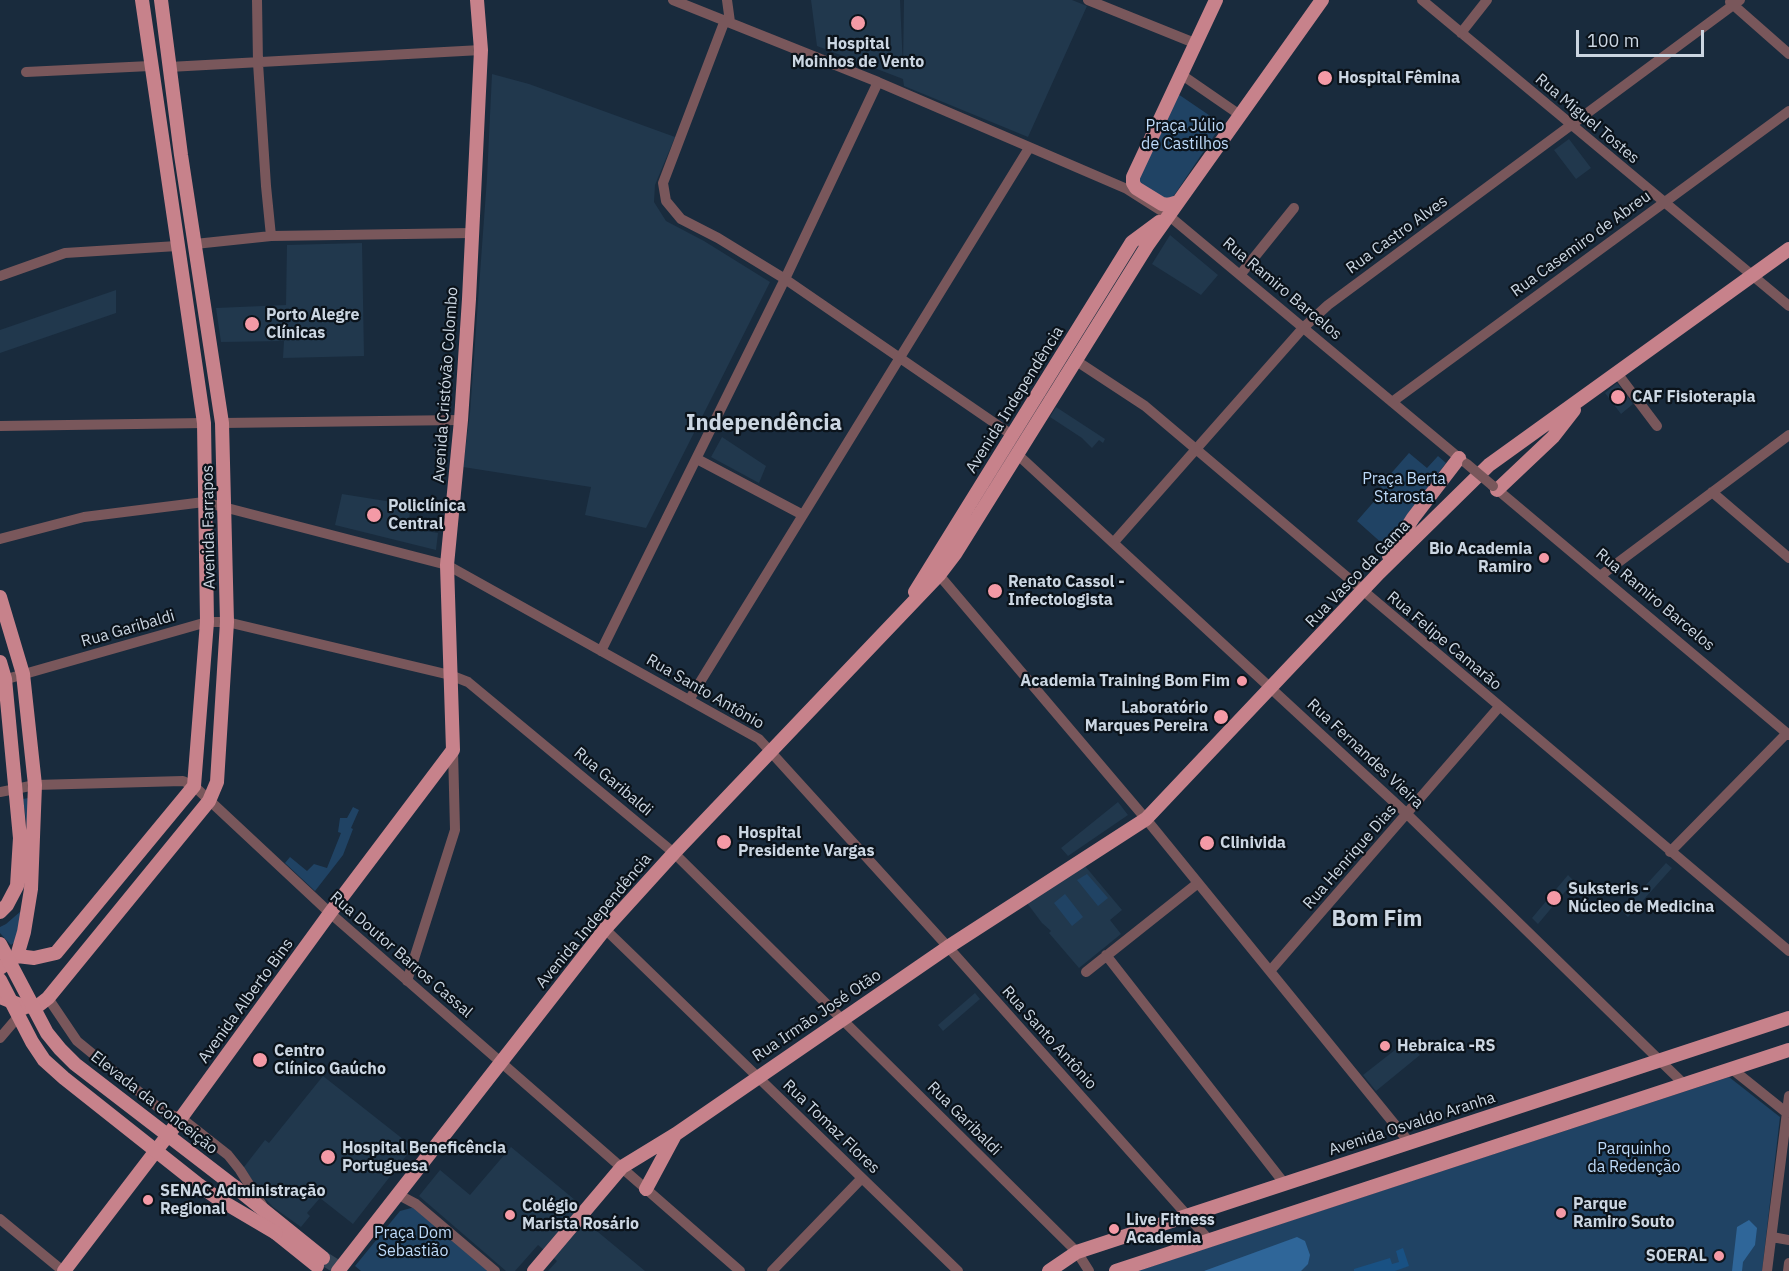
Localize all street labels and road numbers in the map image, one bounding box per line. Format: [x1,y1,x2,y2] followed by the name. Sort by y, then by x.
[1531,70,1643,168] street label: Rua Miguel Tostes
[1507,187,1655,301] street label: Rua Casemiro de Abreu
[1343,192,1451,278] street label: Rua Castro Alves
[1219,234,1345,344] street label: Rua Ramiro Barcelos
[430,286,462,484] street label: Avenida Cristóvão Colombo
[962,323,1068,477] street label: Avenida Independência
[198,465,220,589] street label: Avenida Farrapos
[1302,516,1414,632] street label: Rua Vasco da Gama
[1592,545,1718,655] street label: Rua Ramiro Barcelos
[1383,588,1505,694] street label: Rua Felipe Camarão
[79,606,177,652] street label: Rua Garibaldi
[643,650,767,734] street label: Rua Santo Antônio
[1303,695,1427,813] street label: Rua Fernandes Vieira
[570,744,656,820] street label: Rua Garibaldi
[1299,801,1401,913] street label: Rua Henrique Dias
[532,850,656,992] street label: Avenida Independência
[326,888,476,1022] street label: Rua Doutor Barros Cassal
[194,935,298,1067] street label: Avenida Alberto Bins
[749,966,885,1066] street label: Rua Irmão José Otão
[997,982,1101,1094] street label: Rua Santo Antônio
[87,1047,221,1159] street label: Elevada da Conceição
[779,1076,883,1178] street label: Rua Tomaz Flores
[923,1078,1005,1160] street label: Rua Garibaldi
[1326,1088,1498,1160] street label: Avenida Osvaldo Aranha

